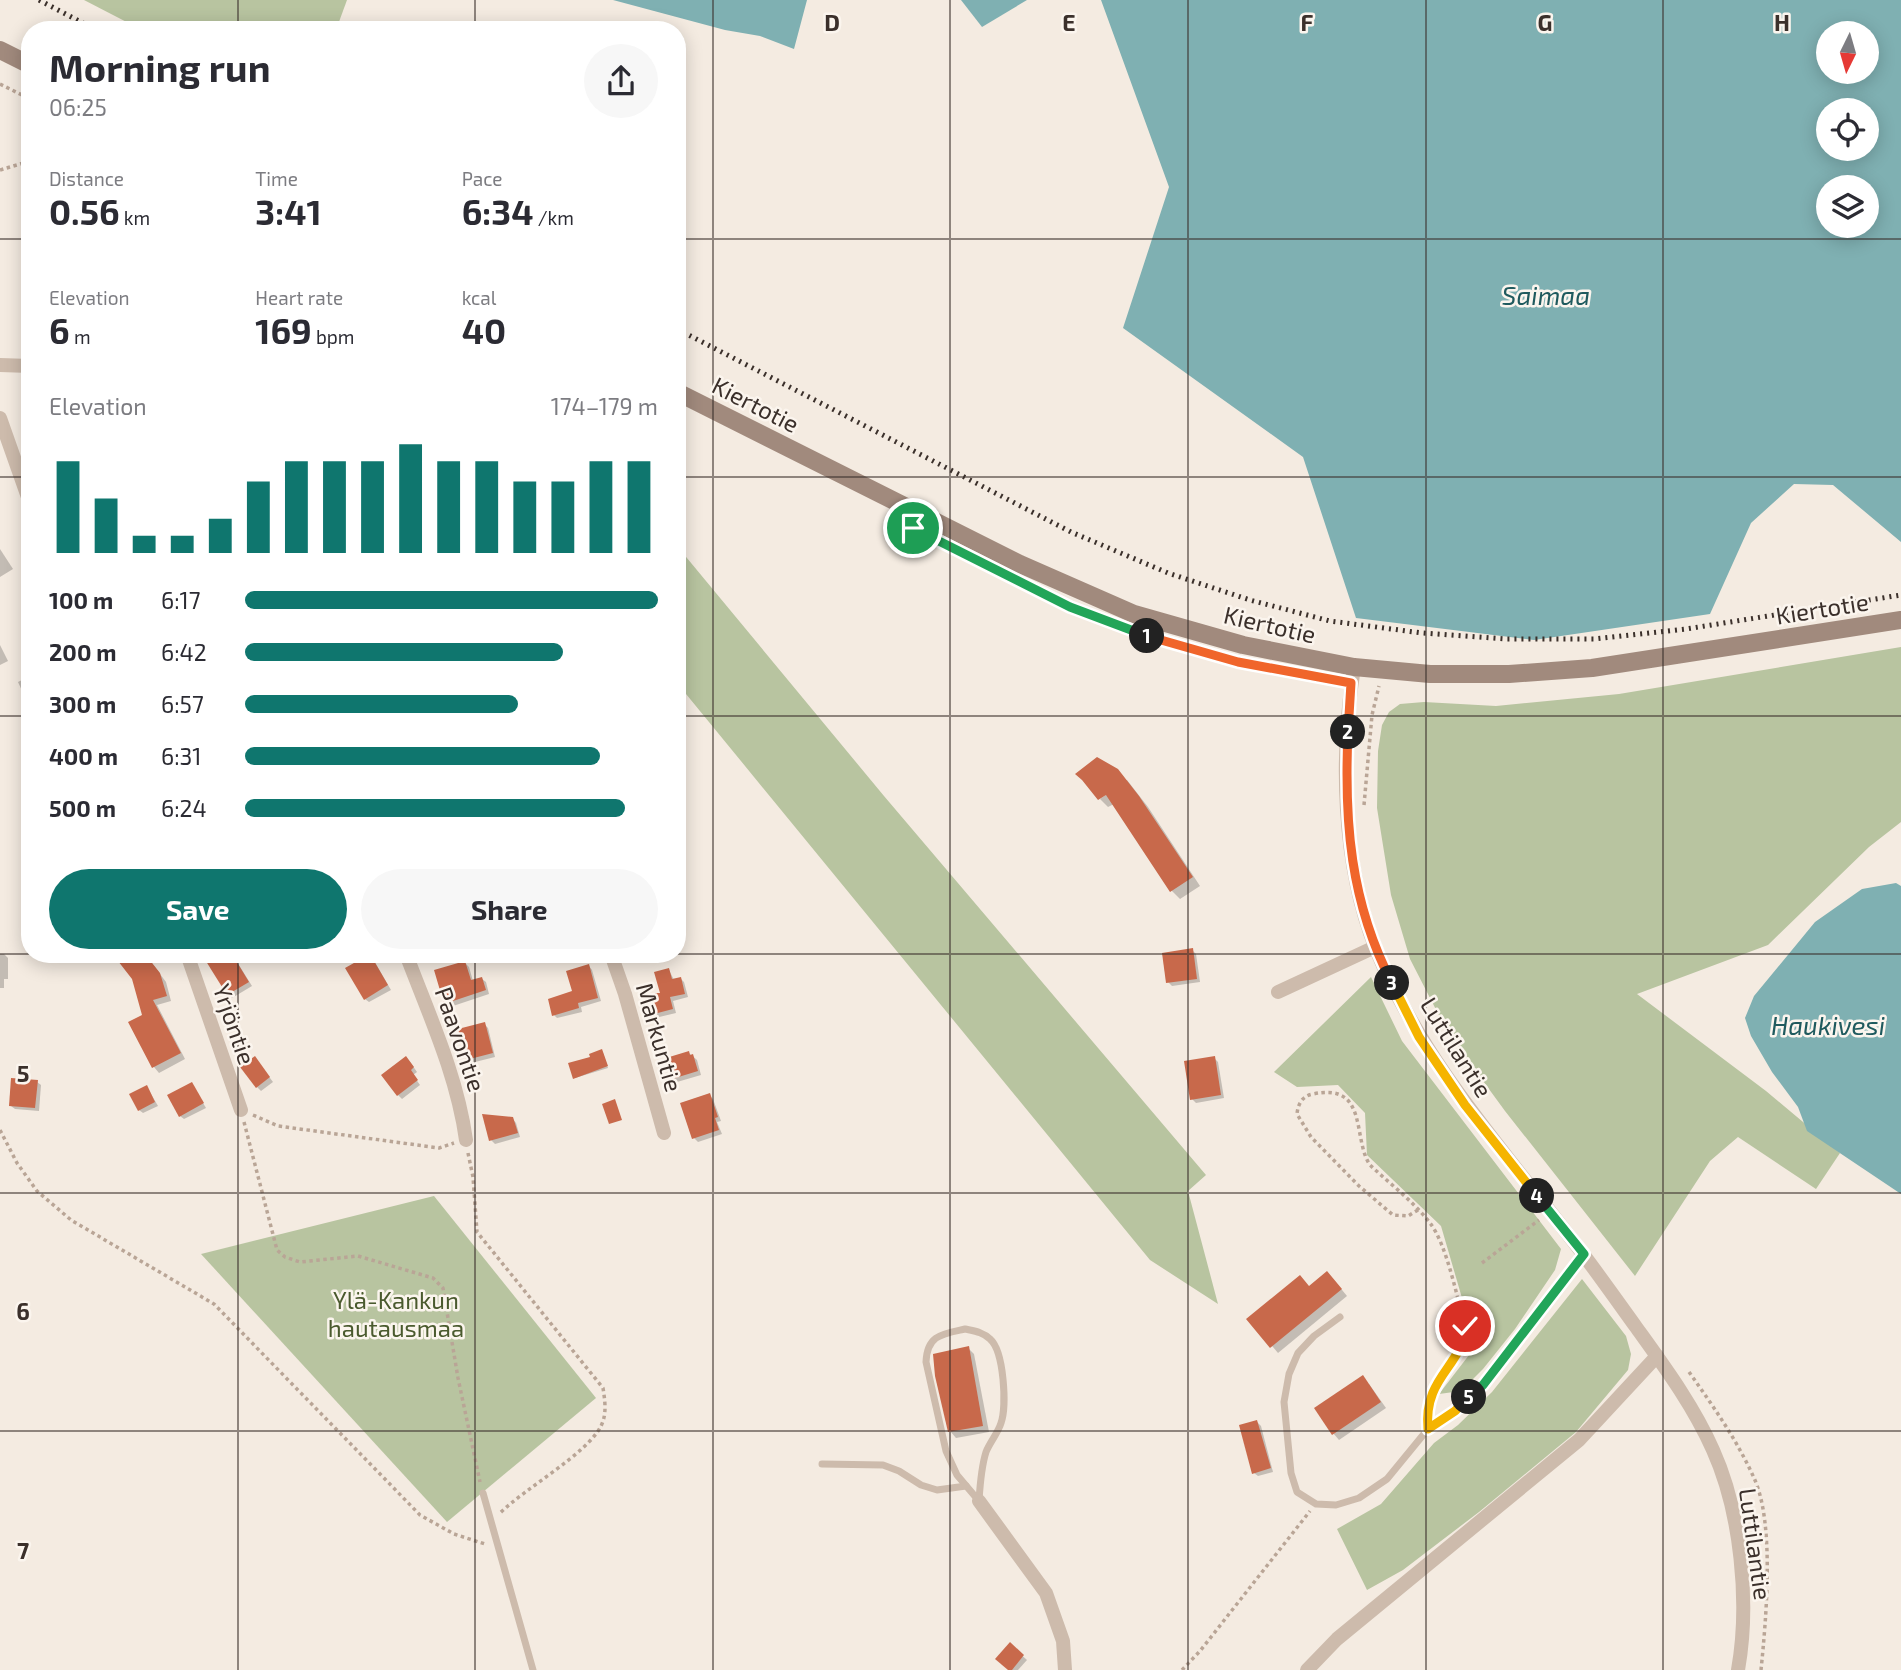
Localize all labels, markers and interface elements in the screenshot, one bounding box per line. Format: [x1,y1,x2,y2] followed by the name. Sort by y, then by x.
[824,8,840,36] text: D
[1062,8,1076,36] text: E
[1301,8,1314,36] text: F
[1538,8,1552,36] text: G
[1774,8,1790,36] text: H
[1816,21,1880,84] north arrow
[1816,21,1879,238] map controls
[49,44,270,90] text: Morning run
[584,44,658,118] button: share
[49,93,107,121] text: 06:25
[1816,98,1879,161] button: locate
[49,167,124,190] text: Distance
[255,167,298,190] text: Time
[462,167,503,190] text: Pace
[1816,175,1879,238] button: layers
[49,190,120,232] text: 0.56
[255,190,322,232] text: 3:41
[462,190,533,232] text: 6:34
[120,206,150,229] text: km
[533,206,574,229] text: /km
[1502,279,1590,310] water label: Saimaa
[49,286,130,309] text: Elevation
[255,286,343,309] text: Heart rate
[462,286,496,309] text: kcal
[49,309,70,351] text: 6
[255,309,312,351] text: 169
[462,309,506,351] text: 40
[70,325,91,348] text: m
[312,325,354,348] text: bpm
[708,370,804,438] street label: Kiertotie
[49,392,147,420] text: Elevation
[551,392,658,420] text: 174–179 m
[883,498,943,558] pin
[894,509,932,547] icon: arrive
[49,586,113,614] text: 100 m
[161,586,201,614] text: 6:17
[1774,586,1870,630] street label: Kiertotie
[1221,599,1319,649] street label: Kiertotie
[1130,618,1164,654] pin: 1
[1142,624,1151,647] text: 1
[49,638,117,666] text: 200 m
[161,638,207,666] text: 6:42
[49,690,116,718] text: 300 m
[161,690,204,718] text: 6:57
[1330,714,1366,750] pin: 2
[1342,720,1353,743] text: 2
[49,742,118,770] text: 400 m
[161,742,202,770] text: 6:31
[49,794,116,822] text: 500 m
[161,794,207,822] text: 6:24
[49,869,347,949] button: Save
[361,869,658,949] button: Share
[1374,965,1410,1000] pin: 3
[1386,971,1397,994] text: 3
[631,979,689,1095] street label: Markuntie
[208,980,262,1068] street label: Yrjöntie
[430,983,492,1095] street label: Paavontie
[1415,992,1499,1102] street label: Luttilantie
[1771,1009,1885,1040] water label: Haukivesi
[17,1059,29,1087] text: 5
[1520,1178,1554,1214] pin: 4
[1530,1184,1543,1207] text: 4
[328,1285,464,1342] park label: Ylä-Kankun hautausmaa
[1435,1296,1495,1356] pin
[16,1297,30,1325] text: 6
[1446,1307,1484,1345] icon: check
[1452,1380,1486,1414] pin: 5
[1463,1385,1474,1408] text: 5
[1734,1486,1778,1602] street label: Luttilantie
[17,1536,29,1564] text: 7

